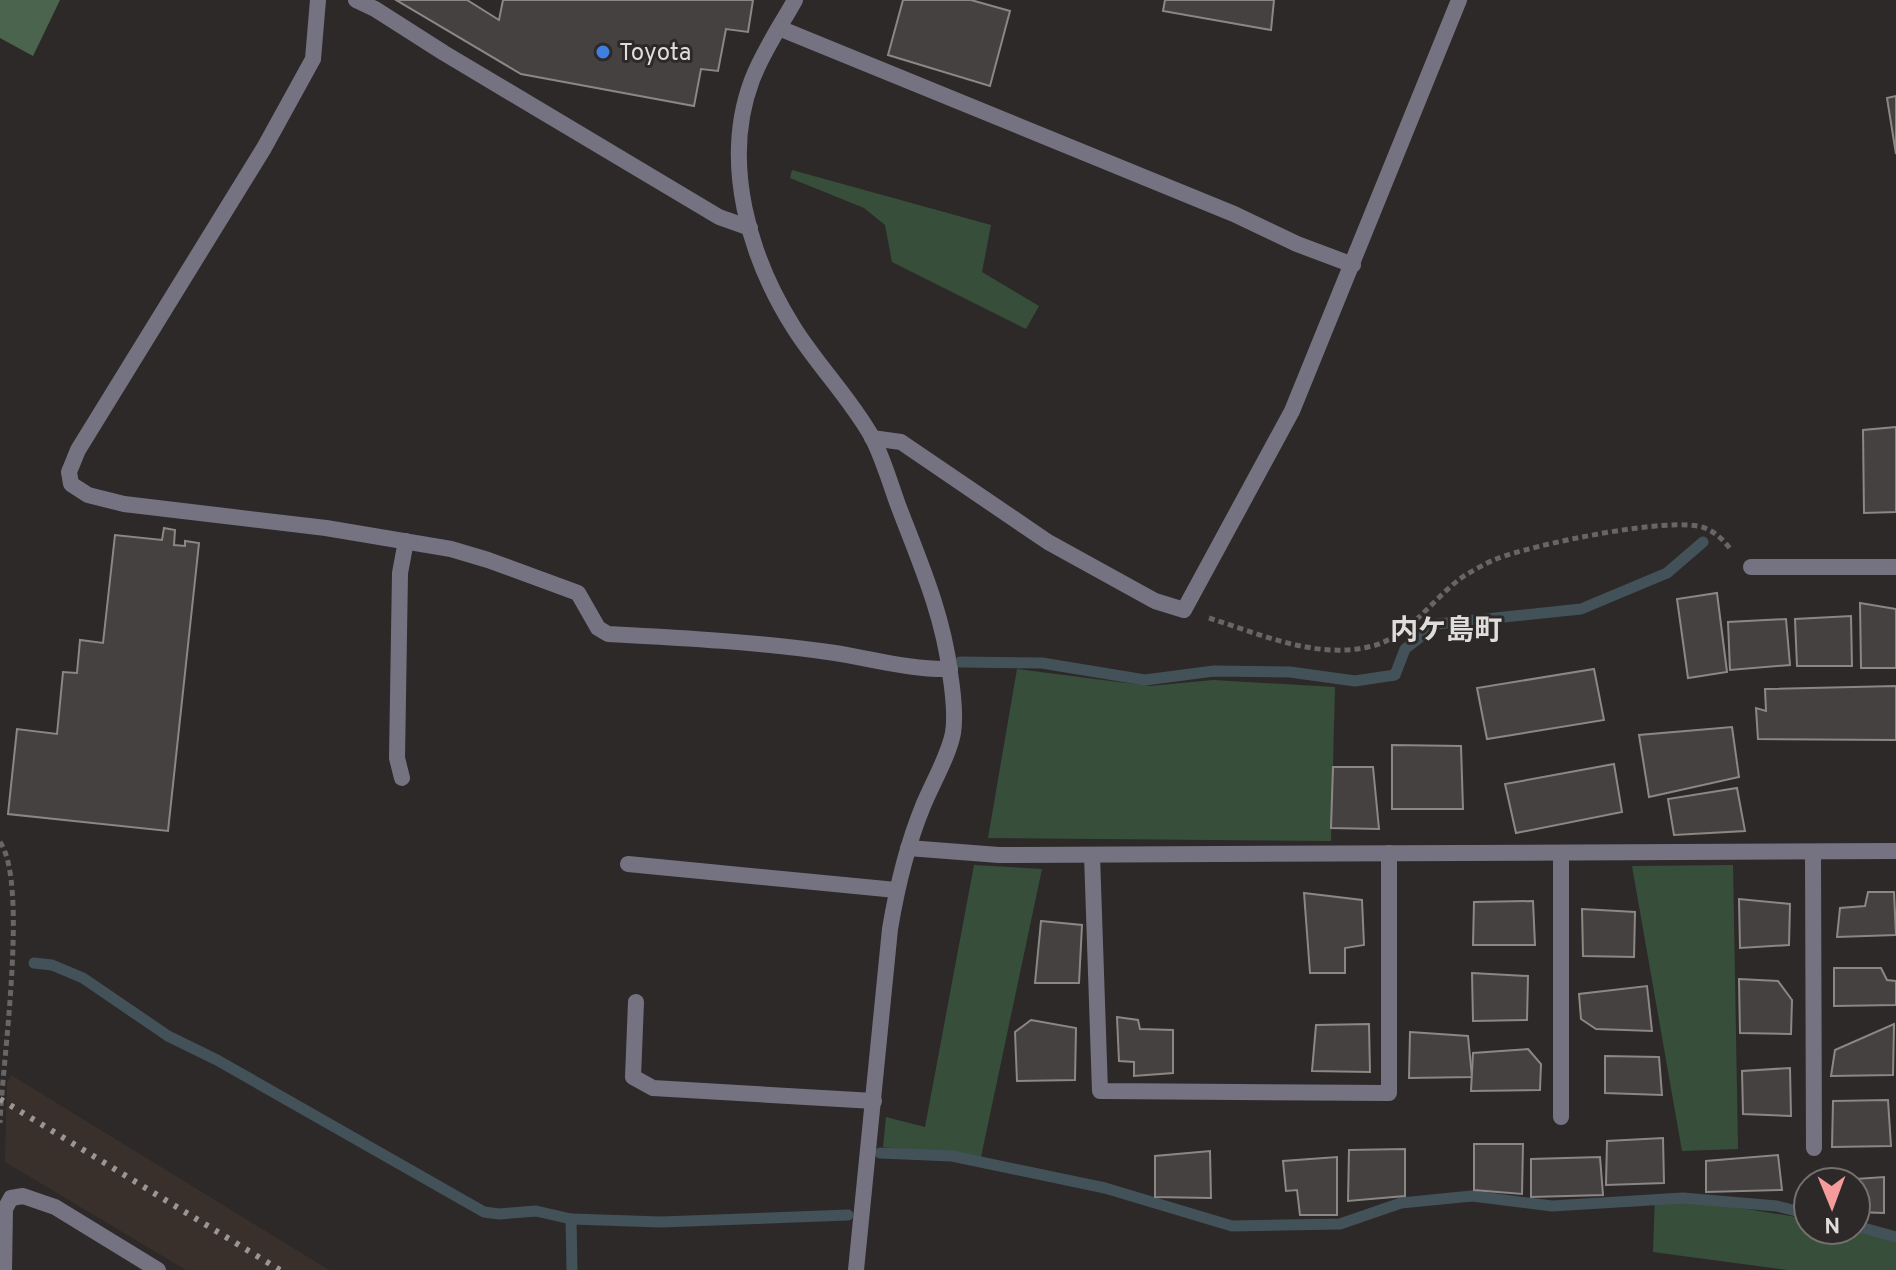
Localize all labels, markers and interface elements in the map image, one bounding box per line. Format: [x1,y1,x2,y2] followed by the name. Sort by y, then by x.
[619,39,691,69] place label: Toyota
[594,43,612,61] marker: Toyota
[1390,614,1502,650] district label: 内ケ島町
[1792,1166,1872,1246] north arrow
[1824,1210,1840,1237] text: N

